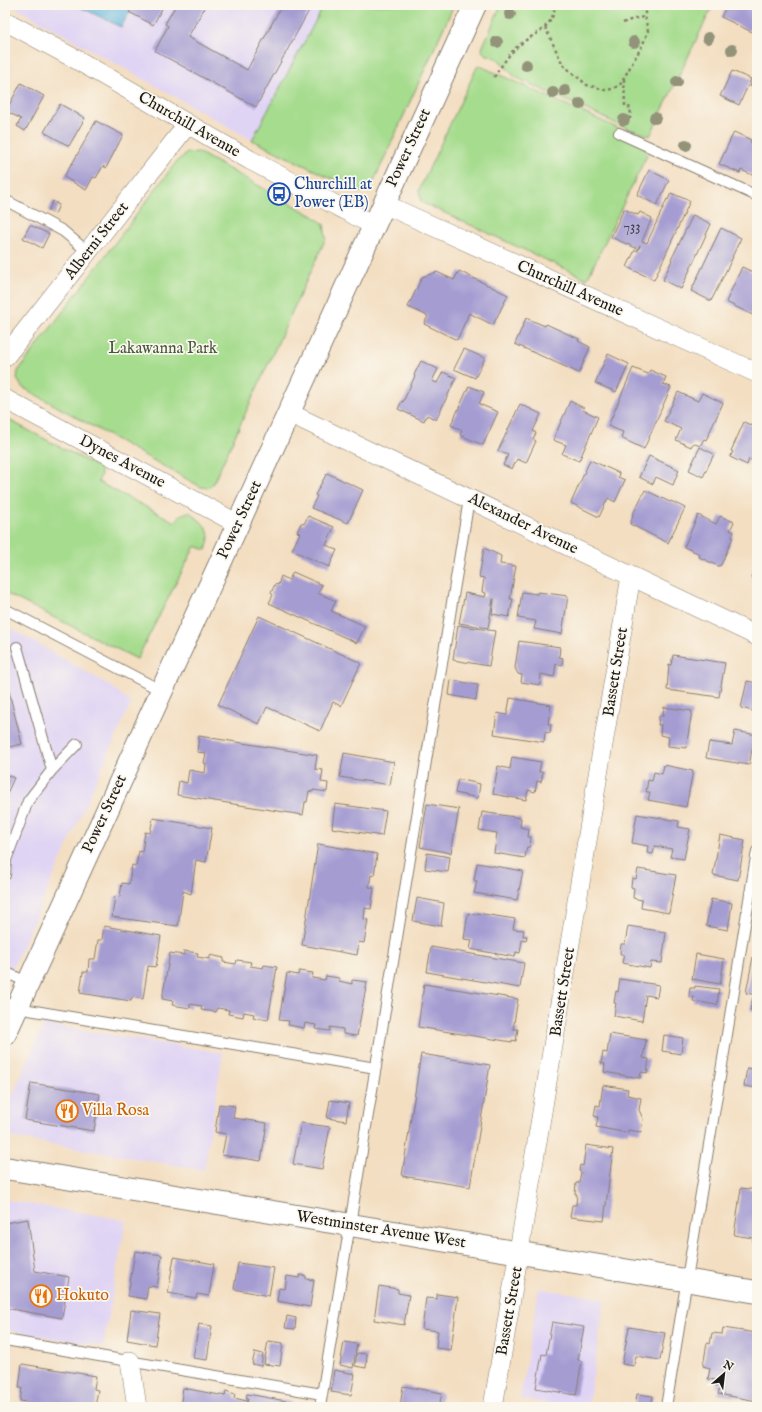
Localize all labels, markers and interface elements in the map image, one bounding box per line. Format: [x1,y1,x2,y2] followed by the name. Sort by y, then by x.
[134,88,244,162] street label: Churchill Avenue
[382,105,436,190] street label: Power Street
[294,175,373,213] place label: Churchill at Power (EB)
[266,181,292,207] bus stop icon: Churchill at Power (EB)
[60,198,134,285] street label: Alberni Street
[623,218,641,236] house number: 733
[513,257,627,321] street label: Churchill Avenue
[109,339,218,359] park label: Lakawanna Park
[76,431,168,493] street label: Dynes Avenue
[213,477,267,562] street label: Power Street
[464,488,581,559] street label: Alexander Avenue
[599,625,633,718] street label: Bassett Street
[78,771,132,856] street label: Power Street
[546,945,580,1038] street label: Bassett Street
[54,1098,80,1124] restaurant icon: Villa Rosa
[81,1101,149,1121] place label: Villa Rosa
[295,1207,468,1253] street label: Westminster Avenue West
[492,1264,528,1357] street label: Bassett Street
[28,1283,54,1309] restaurant icon: Hokuto
[56,1286,109,1306] place label: Hokuto
[704,1354,744,1394] north arrow
[720,1357,736,1375] text: N

